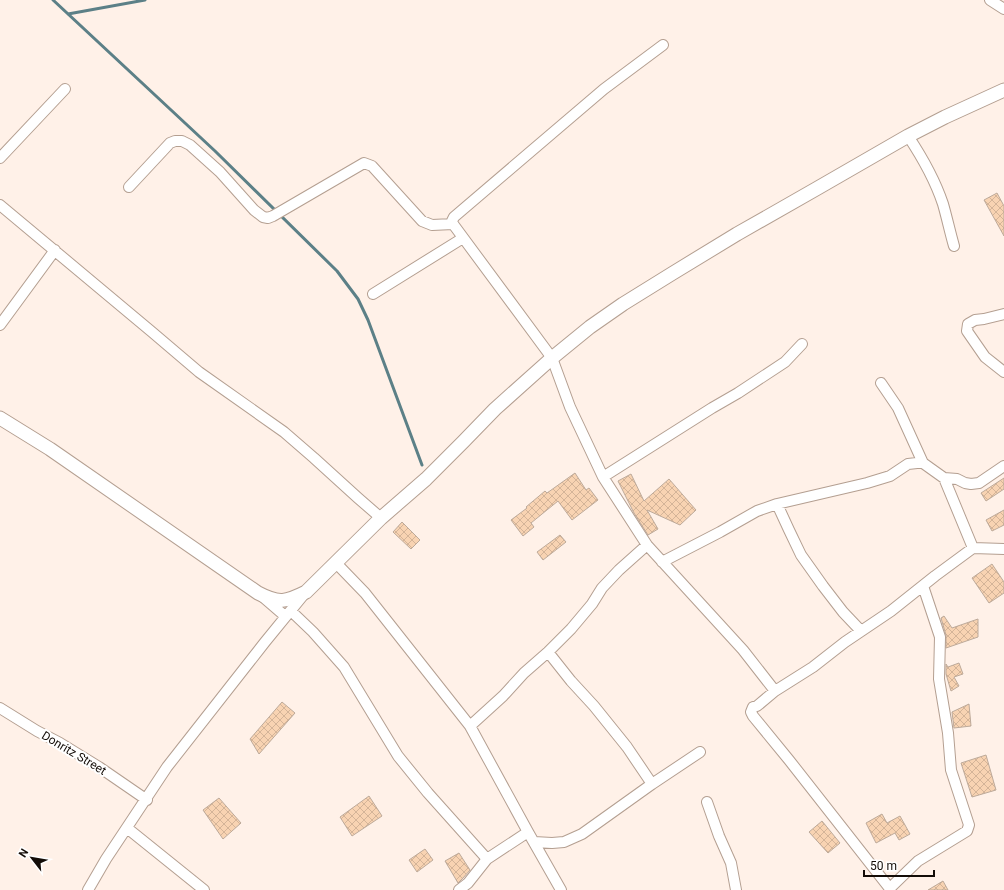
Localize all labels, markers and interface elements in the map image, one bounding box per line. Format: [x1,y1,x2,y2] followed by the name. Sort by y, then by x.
[39,728,109,778] street label: Donritz Street
[12,838,52,878] north arrow
[16,846,32,860] text: N
[864,852,934,878] scale bar
[870,859,897,873] text: 50 m

